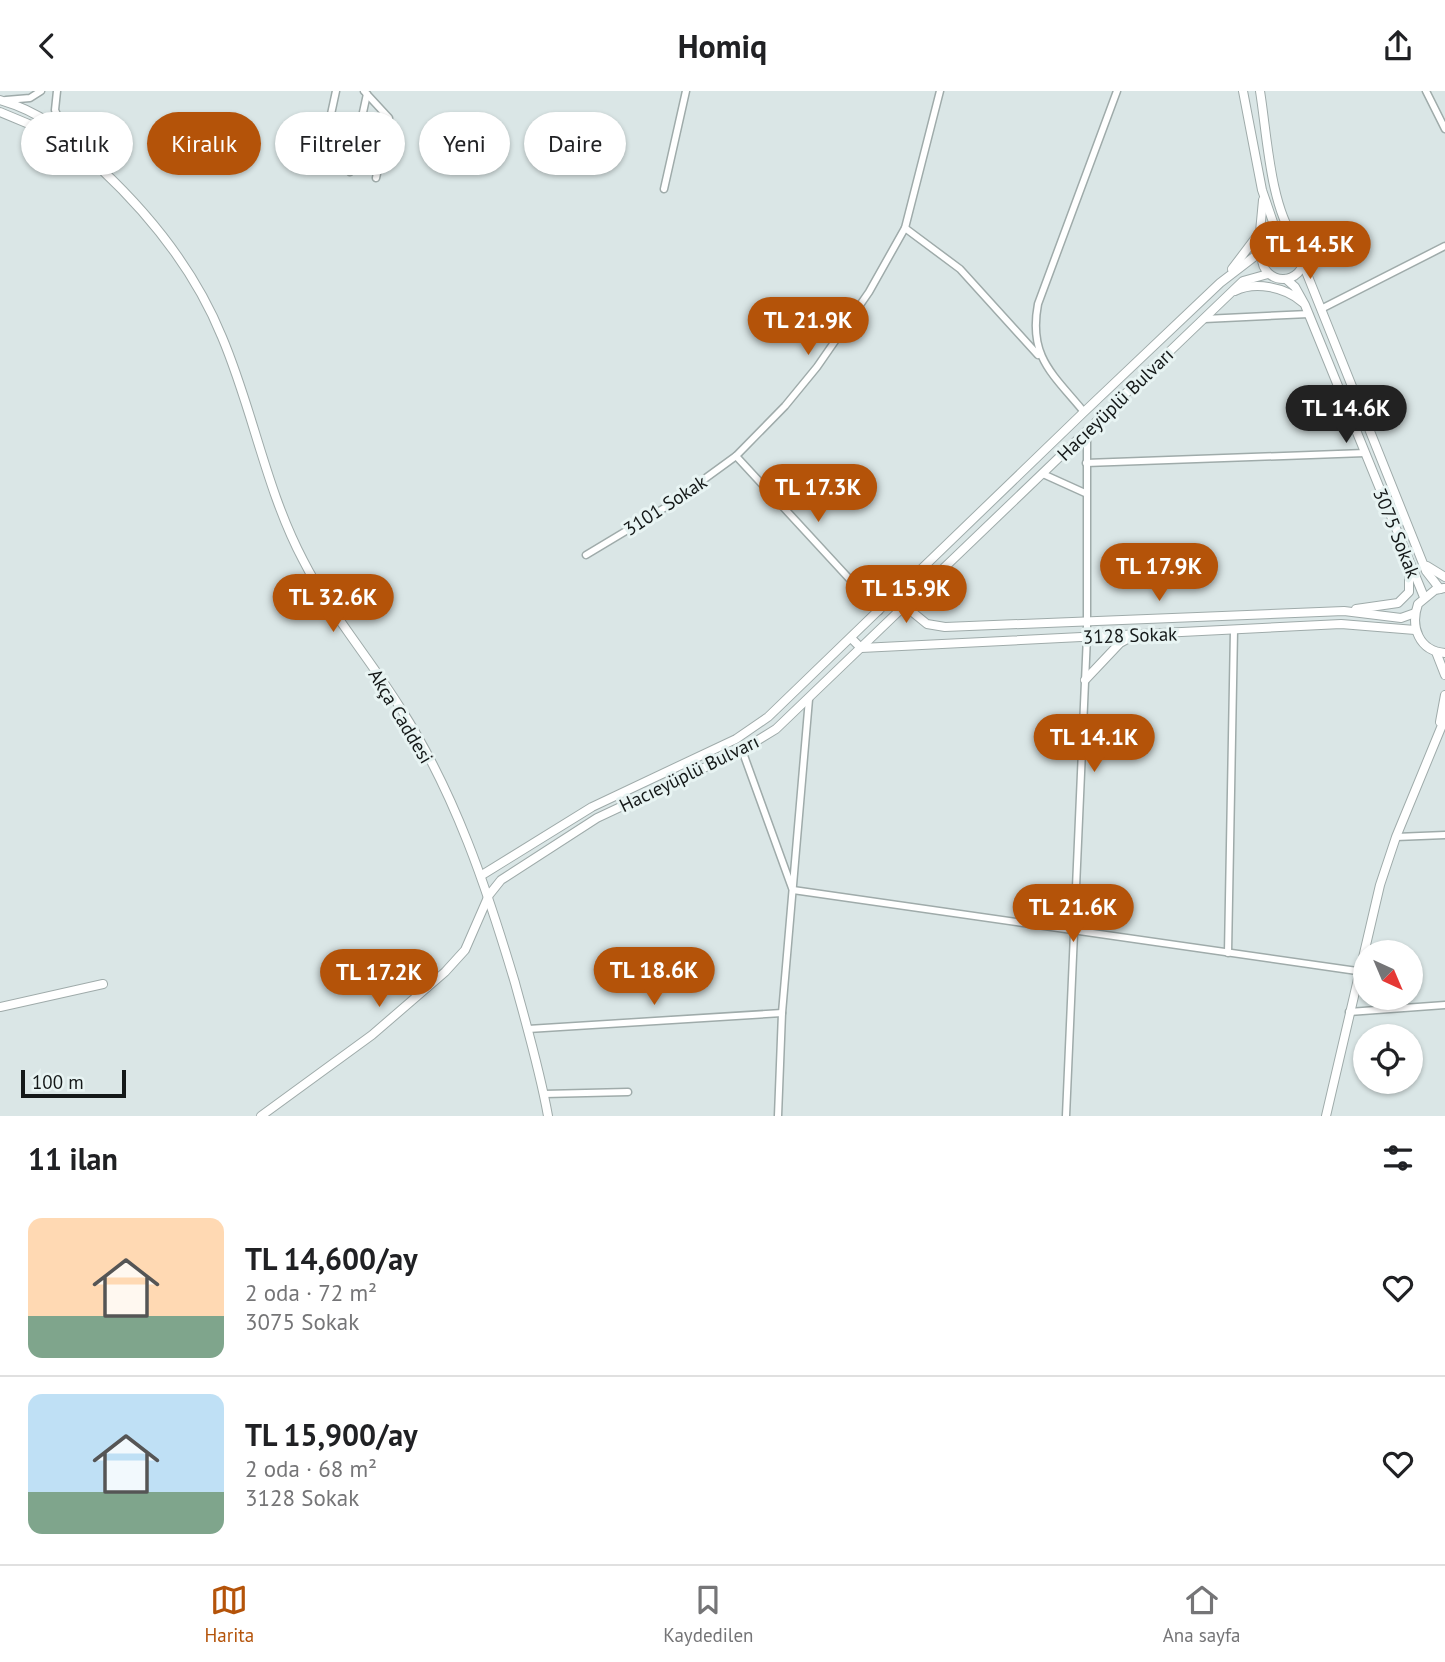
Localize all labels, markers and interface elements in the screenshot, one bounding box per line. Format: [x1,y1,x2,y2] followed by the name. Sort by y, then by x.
[678,25,767,67] text: Homiq
[28,27,66,65] icon: back
[1379,27,1417,65] icon: share
[21,112,133,175] chip: Satılık
[147,112,261,175] chip: Kiralık
[275,112,405,175] chip: Filtreler
[419,112,510,175] chip: Yeni
[524,112,626,175] chip: Daire
[1238,221,1382,281] pin: TL 14.5K
[1266,229,1354,258] text: TL 14.5K
[736,297,880,357] pin: TL 21.9K
[764,305,852,334] text: TL 21.9K
[1052,342,1178,466] street label: Hacıeyüplü Bulvarı
[1274,385,1418,445] pin: TL 14.6K
[1302,393,1390,422] text: TL 14.6K
[746,465,890,524] pin: TL 17.3K
[619,469,711,541] street label: 3101 Sokak
[775,472,861,501] text: TL 17.3K
[1368,485,1426,581] street label: 3075 Sokak
[1087,543,1231,603] pin: TL 17.9K
[1116,551,1202,580] text: TL 17.9K
[834,566,978,625] pin: TL 15.9K
[862,573,950,602] text: TL 15.9K
[261,575,405,634] pin: TL 32.6K
[289,582,377,611] text: TL 32.6K
[1082,621,1178,649] street label: 3128 Sokak
[363,664,439,768] street label: Akça Caddesi
[1022,715,1166,774] pin: TL 14.1K
[1050,722,1138,751] text: TL 14.1K
[615,729,763,817] street label: Hacıeyüplü Bulvarı
[1001,885,1145,944] pin: TL 21.6K
[1029,892,1117,921] text: TL 21.6K
[1353,940,1423,1010] north arrow
[1353,940,1423,1094] map controls
[582,947,726,1007] pin: TL 18.6K
[307,949,451,1009] pin: TL 17.2K
[610,955,698,984] text: TL 18.6K
[336,957,422,986] text: TL 17.2K
[1353,1024,1423,1094] button: locate
[21,1067,126,1099] scale bar
[32,1070,84,1094] text: 100 m
[28,1139,118,1178] text: 11 ilan
[1379,1139,1417,1177] icon: filters
[245,1239,418,1278] text: TL 14,600/ay
[84,1246,168,1330] icon: home
[1379,1269,1417,1307] icon: heart
[245,1278,377,1307] text: 2 oda · 72 m²
[245,1307,359,1336] text: 3075 Sokak
[245,1415,418,1454] text: TL 15,900/ay
[84,1422,168,1506] icon: home
[1379,1445,1417,1483] icon: heart
[245,1454,377,1483] text: 2 oda · 68 m²
[245,1483,359,1512] text: 3128 Sokak
[205,1581,254,1647] tab: Harita
[663,1581,753,1647] tab: Kaydedilen
[1163,1581,1240,1647] tab: Ana sayfa

